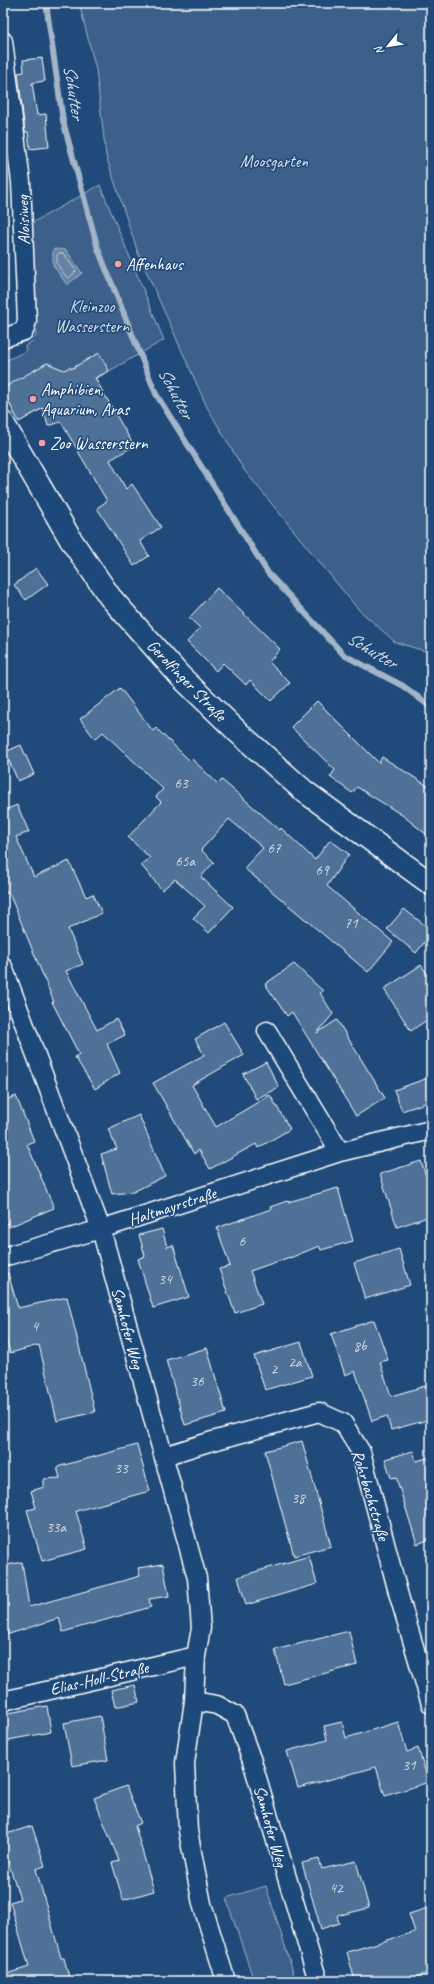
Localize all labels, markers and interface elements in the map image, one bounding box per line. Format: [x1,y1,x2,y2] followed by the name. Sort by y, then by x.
[368,26,408,66] north arrow
[370,43,387,57] text: N
[59,64,89,123] water label: Schutter
[240,151,308,172] park label: Moosgarten
[12,194,35,245] street label: Aloisiweg
[126,254,185,275] place label: Affenhaus
[113,259,123,269] marker: Affenhaus
[55,296,130,337] park label: Kleinzoo Wasserstern
[154,364,200,424] water label: Schutter
[41,379,130,420] place label: Amphibien, Aquarium, Aras
[28,394,38,404] marker: Amphibien, Aquarium, Aras
[50,433,149,454] place label: Zoo Wasserstern
[37,438,47,448] marker: Zoo Wasserstern
[343,627,403,675] water label: Schutter
[142,635,232,727] street label: Gerolfinger Straße
[174,774,189,793] house number: 63
[267,839,282,858] house number: 67
[175,852,196,871] house number: 65a
[315,861,330,880] house number: 69
[344,914,359,933] house number: 71
[126,1182,220,1230] street label: Haltmayrstraße
[239,1232,247,1251] house number: 6
[158,1270,173,1289] house number: 34
[107,1285,149,1373] street label: Samhofer Weg
[32,1317,40,1336] house number: 4
[353,1337,368,1356] house number: 8b
[288,1353,303,1372] house number: 2a
[271,1360,279,1379] house number: 2
[190,1372,205,1391] house number: 36
[347,1447,395,1544] street label: Rohrbachstraße
[114,1459,129,1478] house number: 33
[291,1489,306,1508] house number: 38
[46,1518,67,1537] house number: 33a
[48,1657,152,1700] street label: Elias-Holl-Straße
[402,1756,417,1775] house number: 31
[249,1783,293,1871] street label: Samhofer Weg
[329,1879,344,1898] house number: 42

